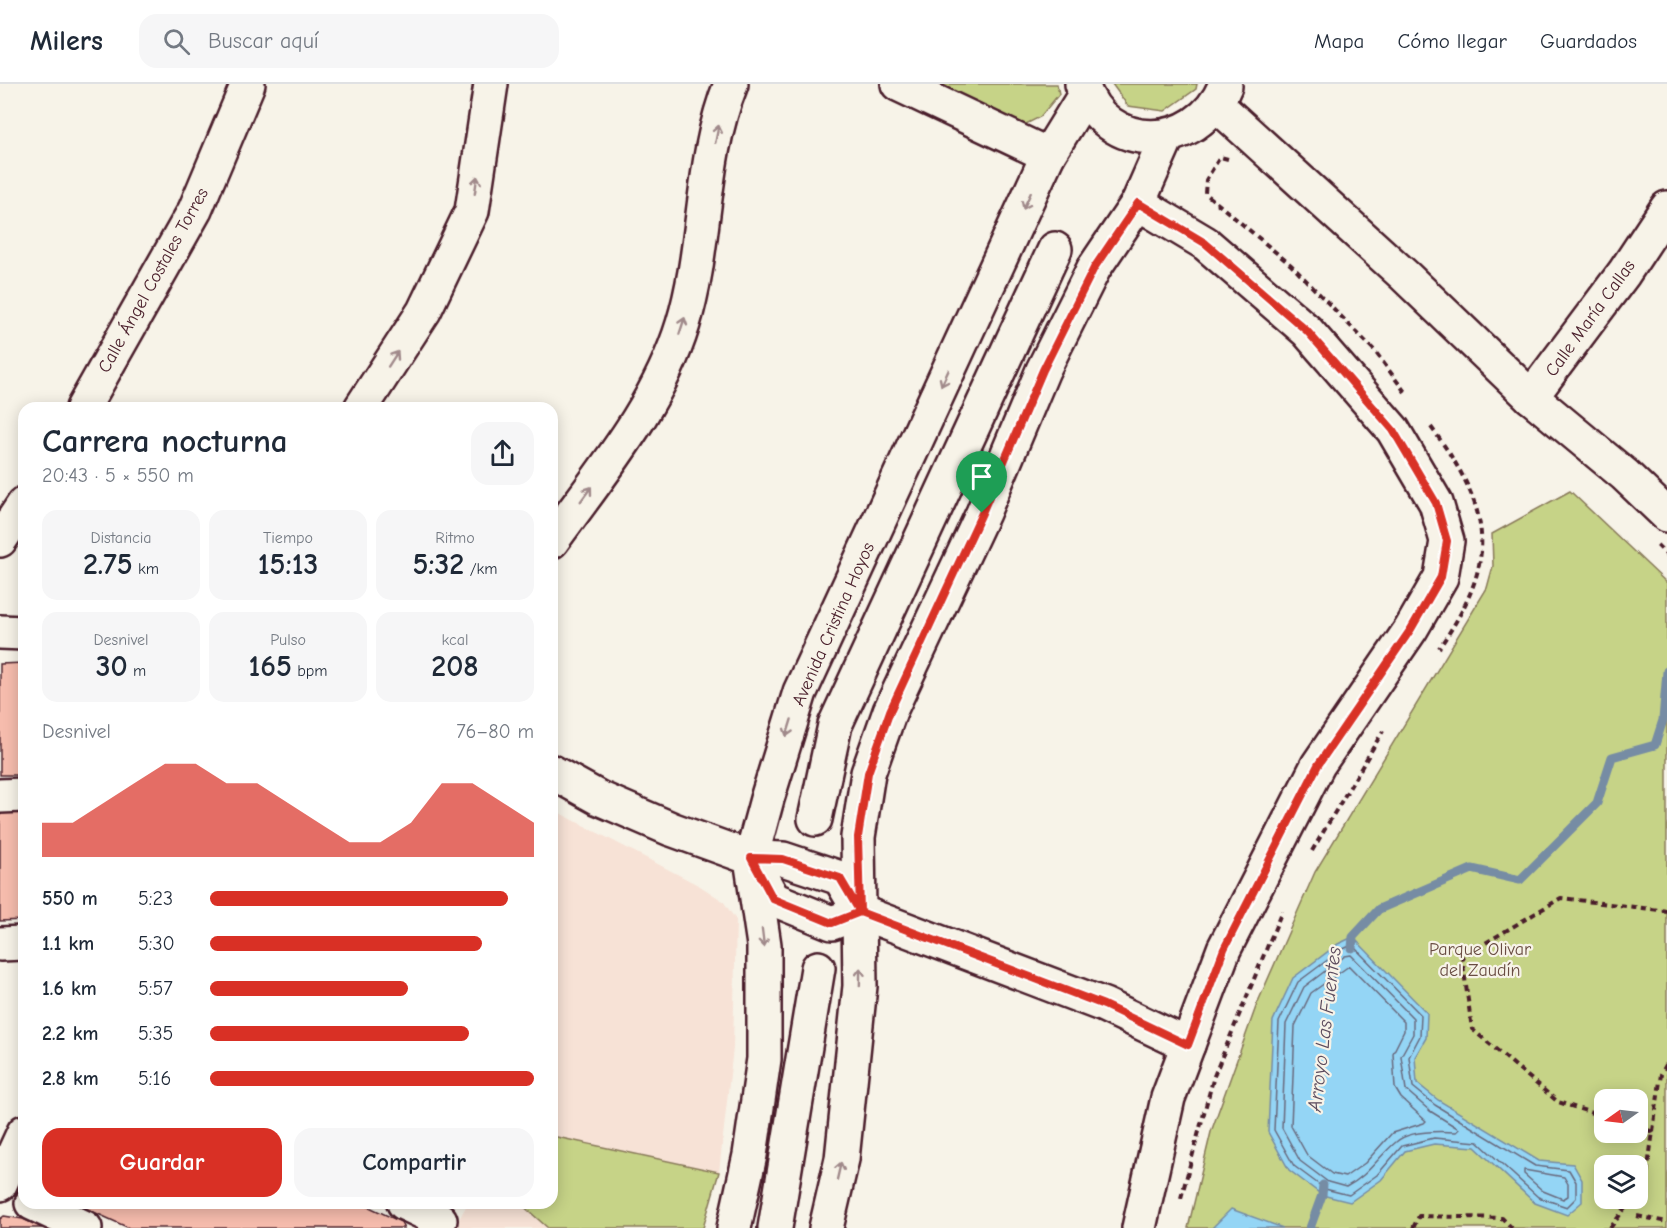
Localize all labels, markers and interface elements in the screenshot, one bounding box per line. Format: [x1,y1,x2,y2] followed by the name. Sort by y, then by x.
[139,14,559,68] search box
[30,25,103,57] text: Milers
[160,25,193,58] icon: search
[208,28,319,54] text: Buscar aquí
[1314,29,1364,53] text: Mapa
[1397,29,1507,53] text: Cómo llegar
[1540,29,1637,53] text: Guardados
[712,125,723,144] one-way arrow
[471,175,482,195] one-way arrow
[93,184,213,376] street label: Calle Ángel Costales Torres
[1021,191,1032,209] one-way arrow
[1541,256,1640,381] street label: Calle María Callas
[677,317,688,336] one-way arrow
[387,351,399,368] one-way arrow
[939,368,951,386] one-way arrow
[42,422,288,460] text: Carrera nocturna
[471,422,534,485] button: share
[956,451,1007,513] pin
[965,460,998,493] icon: arrive
[42,464,194,487] text: 20:43 · 5 × 550 m
[580,486,593,502] one-way arrow
[90,529,152,547] text: Distancia
[263,529,313,547] text: Tiempo
[435,529,475,547] text: Ritmo
[788,539,879,709] street label: Avenida Cristina Hoyos
[83,547,133,582] text: 2.75
[258,547,318,582] text: 15:13
[412,547,464,582] text: 5:32
[133,560,159,578] text: km
[464,560,498,578] text: /km
[93,631,149,649] text: Desnivel
[270,631,306,649] text: Pulso
[442,631,468,649] text: kcal
[96,649,128,684] text: 30
[248,649,292,684] text: 165
[431,649,479,684] text: 208
[128,662,146,680] text: m
[292,662,328,680] text: bpm
[783,718,794,737] one-way arrow
[42,720,111,743] text: Desnivel
[456,720,534,743] text: 76–80 m
[42,887,98,910] text: 550 m
[138,887,173,910] text: 5:23
[757,928,768,947] one-way arrow
[42,932,94,955] text: 1.1 km
[138,932,175,955] text: 5:30
[1429,939,1532,981] park label: Parque Olivar del Zaudín
[1303,945,1346,1114] water label: Arroyo Las Fuentes
[854,968,865,988] one-way arrow
[42,977,97,1000] text: 1.6 km
[138,977,173,1000] text: 5:57
[42,1022,98,1045] text: 2.2 km
[138,1022,173,1045] text: 5:35
[42,1067,99,1090] text: 2.8 km
[138,1067,171,1090] text: 5:16
[1594,1089,1648,1143] north arrow
[1594,1089,1648,1209] map controls
[42,1128,282,1197] button: Guardar
[294,1128,534,1197] button: Compartir
[1594,1155,1648,1209] button: layers
[834,1162,845,1181] one-way arrow

